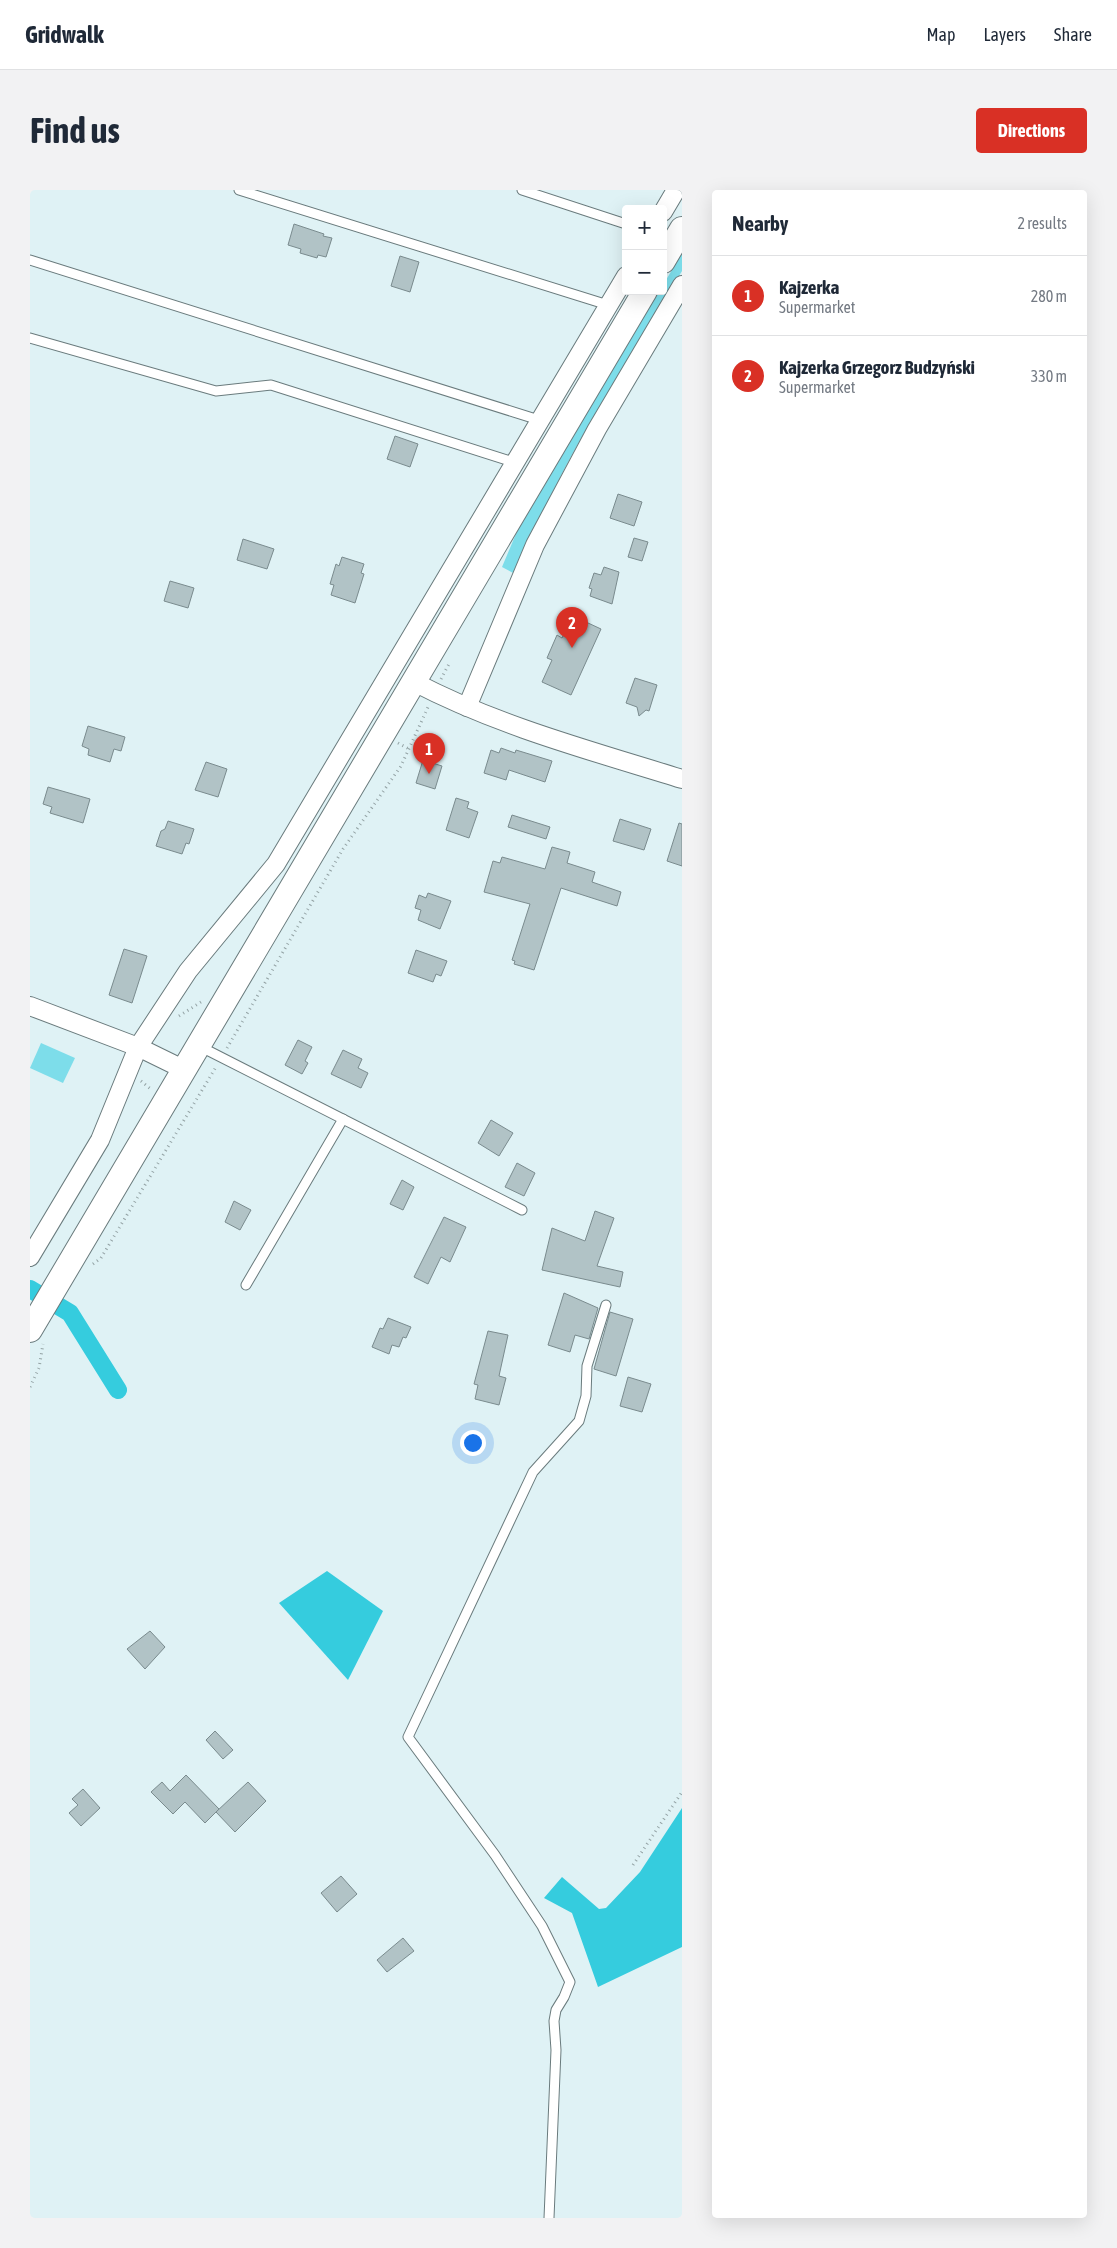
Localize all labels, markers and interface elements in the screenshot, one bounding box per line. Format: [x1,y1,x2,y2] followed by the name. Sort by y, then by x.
[25,21,104,48] text: Gridwalk
[926,24,955,45] text: Map
[983,24,1026,45] text: Layers
[1054,24,1092,45] text: Share
[976,108,1087,153] button: Directions
[30,110,120,150] text: Find us
[622,205,667,295] map controls
[622,205,667,250] button: +
[732,211,788,235] text: Nearby
[1017,214,1067,232] text: 2 results
[622,250,667,295] button: −
[779,276,839,298] text: Kajzerka
[744,287,752,305] text: 1
[1031,287,1067,305] text: 280 m
[779,298,855,316] text: Supermarket
[779,356,975,378] text: Kajzerka Grzegorz Budzyński
[744,367,752,385] text: 2
[1031,367,1067,385] text: 330 m
[779,378,855,396] text: Supermarket
[556,607,588,648] pin: 2
[413,733,445,774] pin: 1
[460,1430,486,1456] your location

